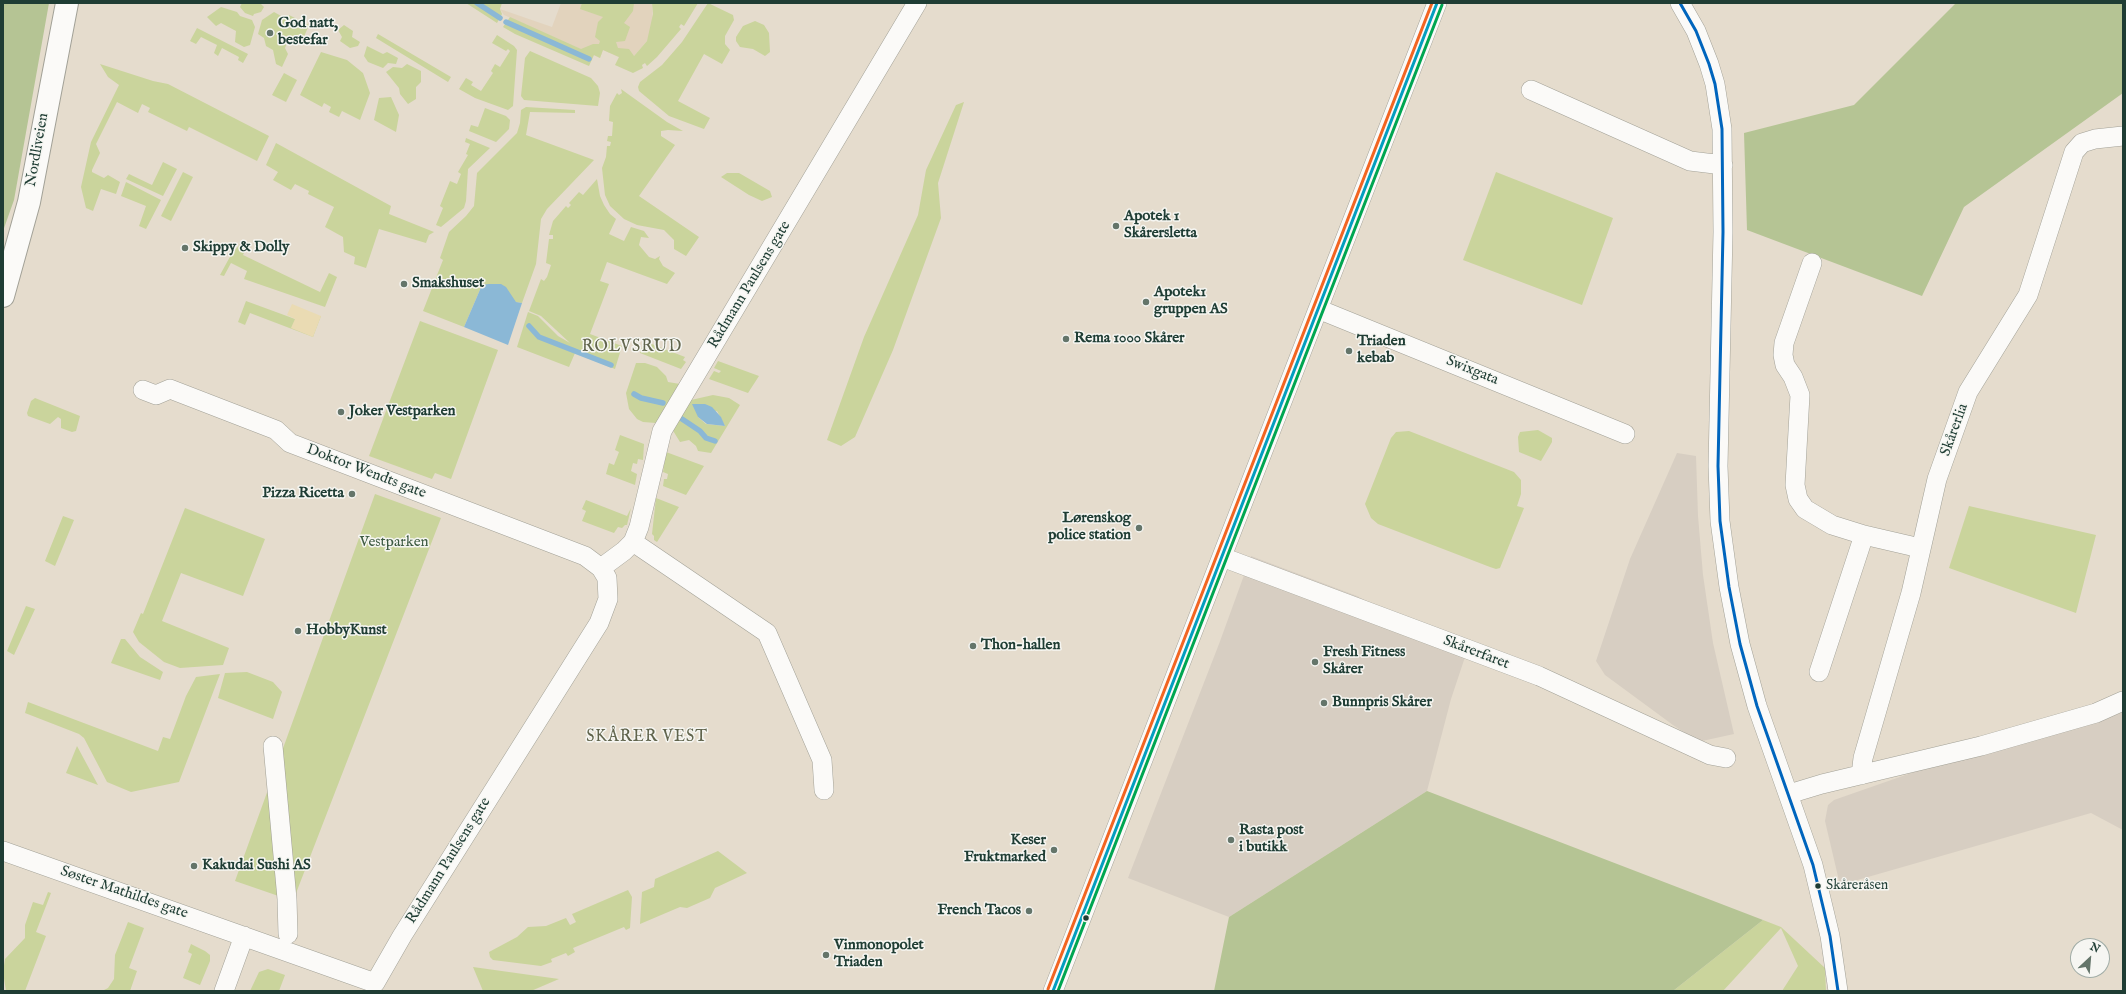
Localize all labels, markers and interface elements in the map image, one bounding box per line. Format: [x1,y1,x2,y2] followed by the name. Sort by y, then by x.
[278,15,338,50] place label: God natt, bestefar
[265,28,275,38] marker: God natt, bestefar
[23,112,53,188] street label: Nordliveien
[1124,208,1197,243] place label: Apotek 1 Skårersletta
[705,218,795,352] street label: Rådmann Paulsens gate
[1111,221,1121,231] marker: Apotek 1 Skårersletta
[193,239,289,257] place label: Skippy & Dolly
[180,243,190,253] marker: Skippy & Dolly
[412,275,484,293] place label: Smakshuset
[399,279,409,289] marker: Smakshuset
[1154,284,1228,319] place label: Apotek1 gruppen AS
[1141,297,1151,307] marker: Apotek1 gruppen AS
[1074,330,1185,348] place label: Rema 1000 Skårer
[1357,333,1406,368] place label: Triaden kebab
[1061,334,1071,344] marker: Rema 1000 Skårer
[582,338,682,358] district label: ROLVSRUD
[1344,346,1354,356] marker: Triaden kebab
[1443,352,1501,390] street label: Swixgata
[1937,401,1973,459] street label: Skårerlia
[349,403,456,421] place label: Joker Vestparken
[336,407,346,417] marker: Joker Vestparken
[304,441,428,503] street label: Doktor Wendts gate
[262,485,344,503] place label: Pizza Ricetta
[347,489,357,499] marker: Pizza Ricetta
[1048,510,1131,545] place label: Lørenskog police station
[1134,523,1144,533] marker: Lørenskog police station
[359,534,429,552] park label: Vestparken
[306,622,387,640] place label: HobbyKunst
[293,626,303,636] marker: HobbyKunst
[1440,632,1512,674] street label: Skårerfaret
[981,637,1060,655] place label: Thon-hallen
[968,641,978,651] marker: Thon-hallen
[1323,644,1405,679] place label: Fresh Fitness Skårer
[1310,657,1320,667] marker: Fresh Fitness Skårer
[1332,694,1432,712] place label: Bunnpris Skårer
[1319,698,1329,708] marker: Bunnpris Skårer
[586,728,708,748] district label: SKÅRER VEST
[403,795,495,927] street label: Rådmann Paulsens gate
[1239,822,1304,857] place label: Rasta post i butikk
[964,832,1046,867] place label: Keser Fruktmarked
[1226,835,1236,845] marker: Rasta post i butikk
[1049,845,1059,855] marker: Keser Fruktmarked
[202,857,311,875] place label: Kakudai Sushi AS
[189,861,199,871] marker: Kakudai Sushi AS
[58,863,190,923] street label: Søster Mathildes gate
[1826,878,1888,894] place label: Skåreråsen
[1813,881,1823,891] marker: Skåreråsen
[938,902,1021,920] place label: French Tacos
[1024,906,1034,916] marker: French Tacos
[1081,913,1091,923] unlabelled marker
[834,937,924,972] place label: Vinmonopolet Triaden
[2070,938,2110,978] north arrow
[2087,940,2102,956] text: N
[821,950,831,960] marker: Vinmonopolet Triaden

